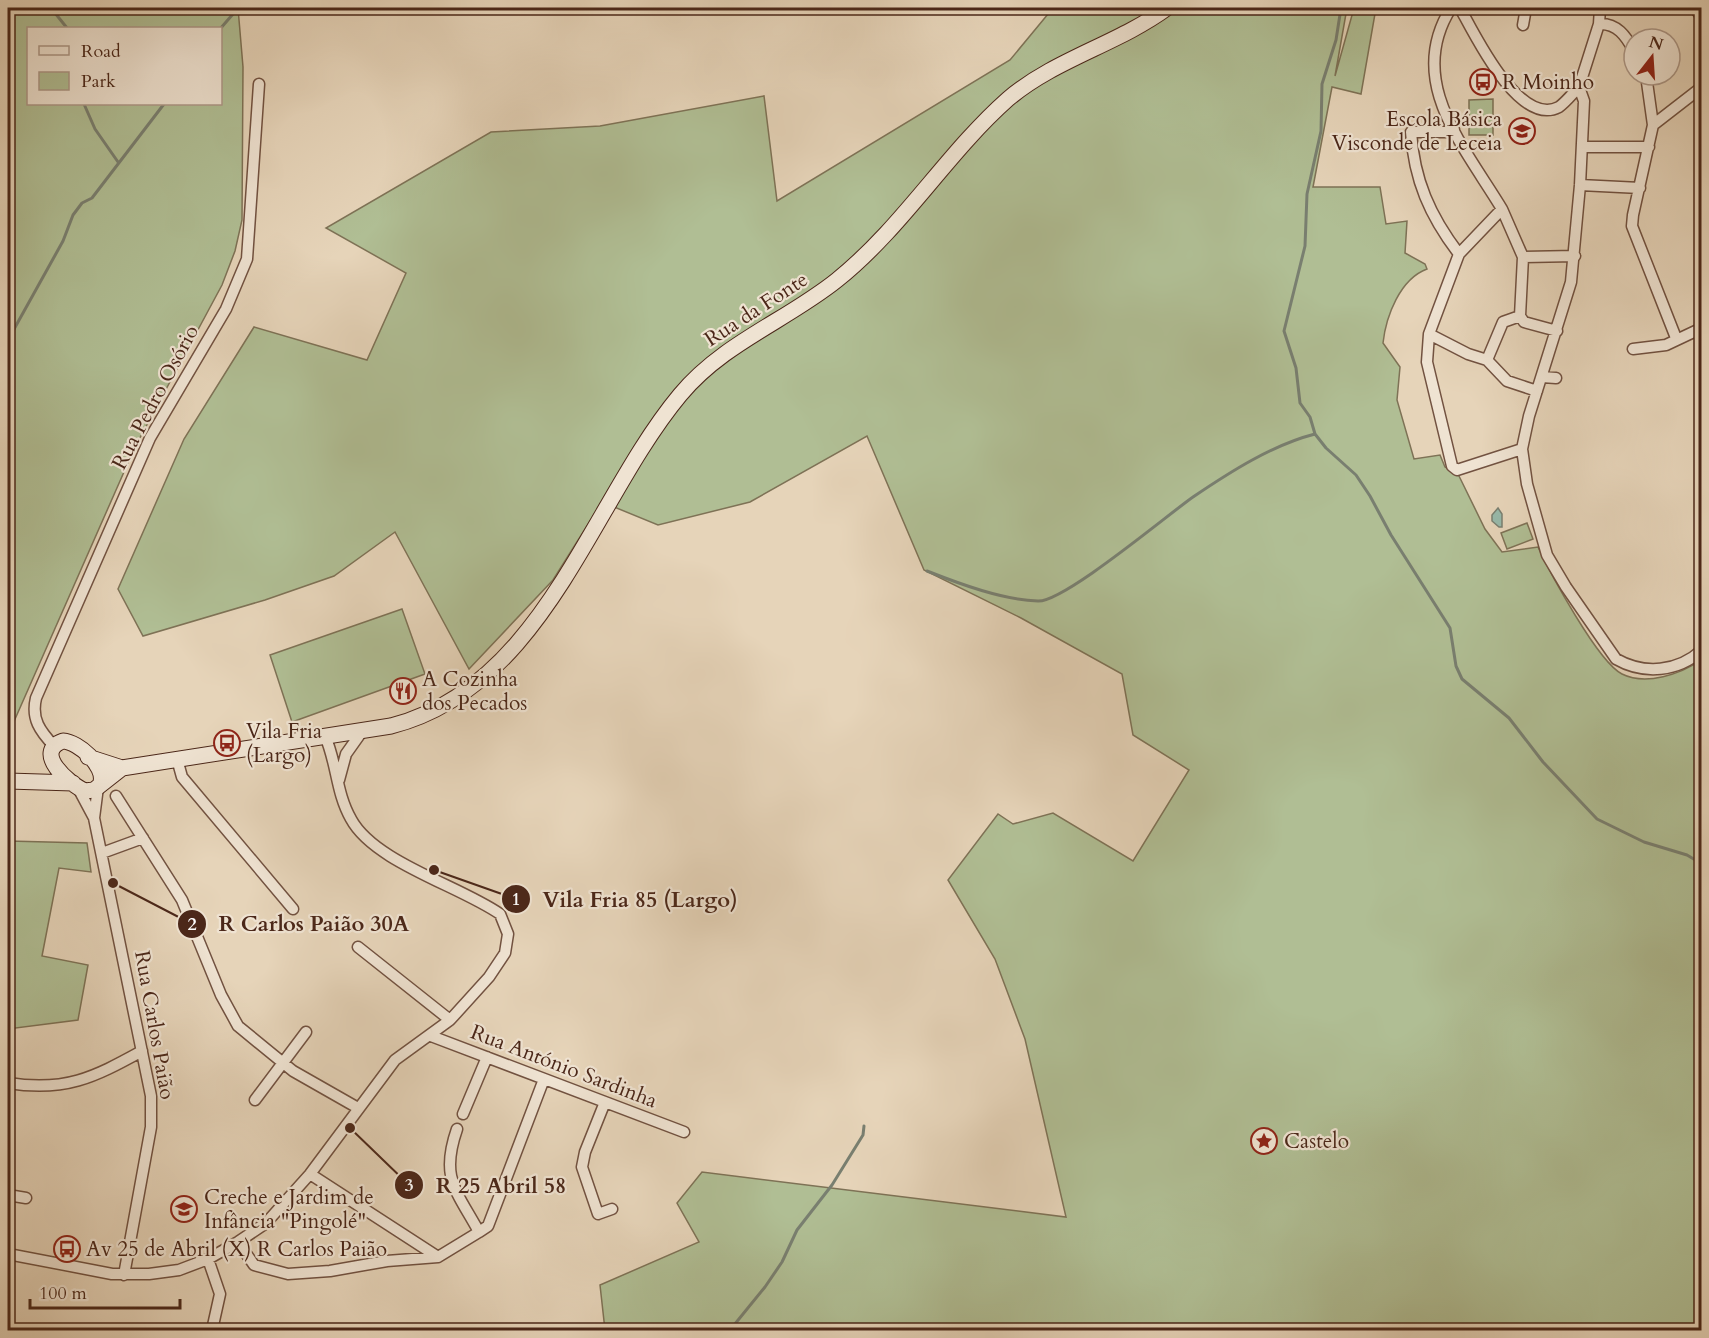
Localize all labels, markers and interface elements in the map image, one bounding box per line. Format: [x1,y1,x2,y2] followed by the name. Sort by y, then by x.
[27,27,222,105] legend
[1622,27,1682,87] north arrow
[1646,31,1666,56] text: N
[81,39,121,64] text: Road
[1468,67,1498,97] bus stop icon: R Moinho
[1502,68,1594,97] place label: R Moinho
[81,69,116,94] text: Park
[1332,105,1502,158] place label: Escola Básica Visconde de Leceia
[1507,116,1537,146] school or university icon: Escola Básica Visconde de Leceia
[699,265,814,354] street label: Rua da Fonte
[105,320,206,475] street label: Rua Pedro Osório
[422,665,527,718] place label: A Cozinha dos Pecados
[388,676,418,706] restaurant icon: A Cozinha dos Pecados
[246,717,322,770] place label: Vila Fria (Largo)
[212,728,242,758] bus stop icon: Vila Fria (Largo)
[501,879,750,919] callout: Vila Fria 85 (Largo)
[542,885,738,915] text: Vila Fria 85 (Largo)
[511,887,521,912] text: 1
[177,904,422,944] callout: R Carlos Paião 30A
[219,909,410,939] text: R Carlos Paião 30A
[187,912,197,937] text: 2
[127,948,182,1102] street label: Rua Carlos Paião
[466,1018,661,1115] street label: Rua António Sardinha
[1249,1126,1279,1156] place icon: Castelo
[1284,1127,1349,1156] place label: Castelo
[394,1165,579,1205] callout: R 25 Abril 58
[436,1171,566,1201] text: R 25 Abril 58
[404,1173,414,1198] text: 3
[204,1183,374,1236] place label: Creche e Jardim de Infância "Pingolé"
[169,1194,199,1224] school or university icon: Creche e Jardim de Infância "Pingolé"
[52,1234,82,1264] bus stop icon: Av 25 de Abril (X) R Carlos Paião
[86,1235,387,1264] place label: Av 25 de Abril (X) R Carlos Paião
[30,1272,180,1310] scale bar
[39,1281,87,1306] text: 100 m

